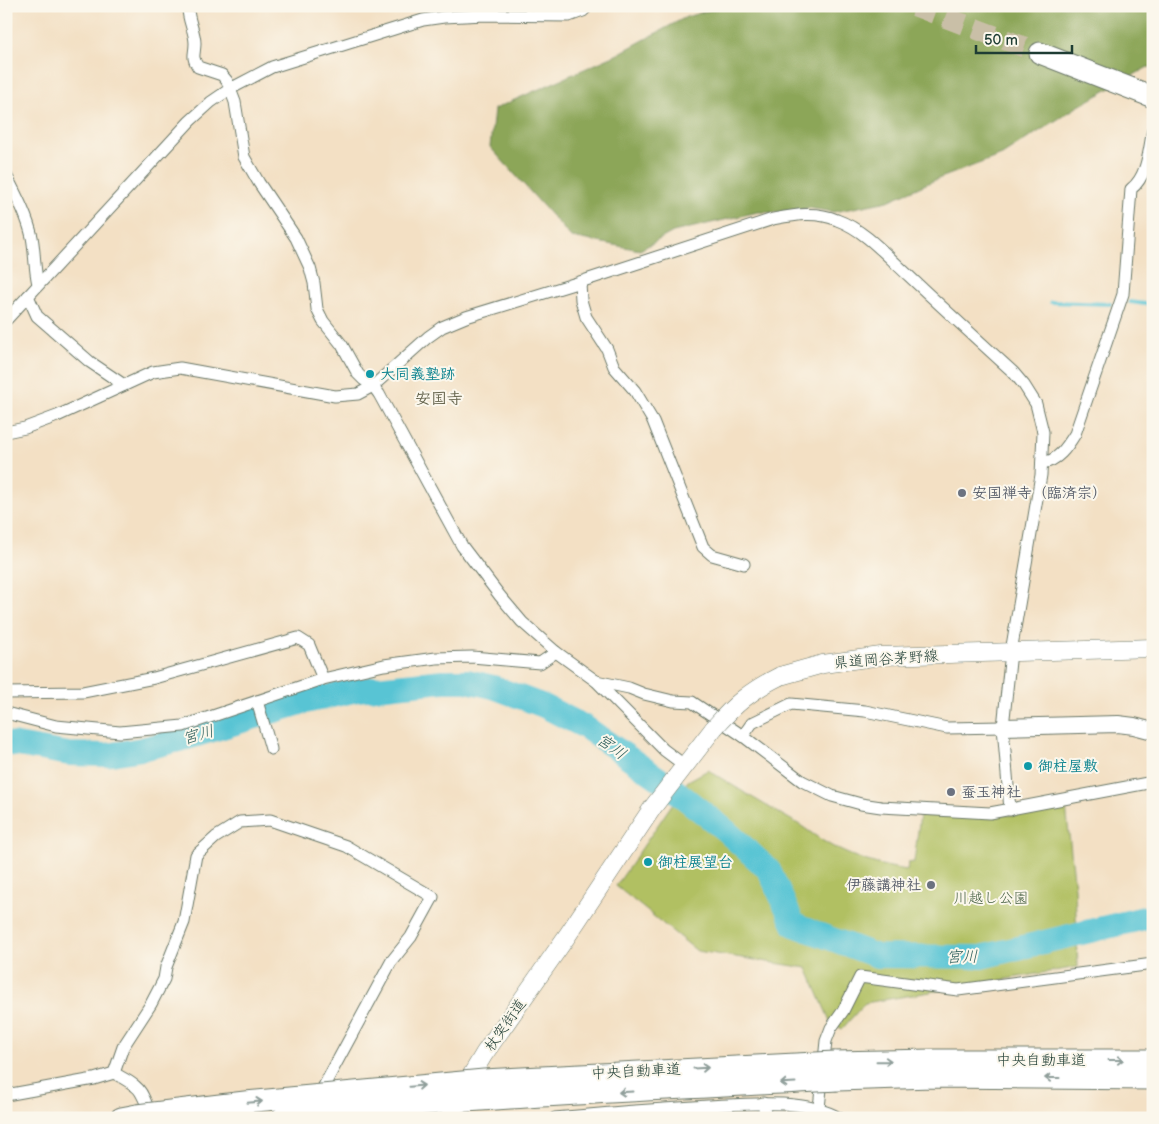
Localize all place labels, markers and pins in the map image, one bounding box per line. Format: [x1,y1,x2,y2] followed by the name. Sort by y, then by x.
[380,365,455,384] place label: 大同義塾跡
[364,368,376,380] marker: 大同義塾跡
[972,484,1107,503] place label: 安国禅寺（臨済宗）
[956,487,968,499] marker: 安国禅寺（臨済宗）
[1038,757,1098,776] place label: 御柱屋敷
[1022,760,1034,772] marker: 御柱屋敷
[961,783,1021,802] place label: 蚕玉神社
[945,786,957,798] marker: 蚕玉神社
[658,853,733,872] place label: 御柱展望台
[642,856,654,868] marker: 御柱展望台
[846,876,921,895] place label: 伊藤講神社
[925,879,937,891] marker: 伊藤講神社

